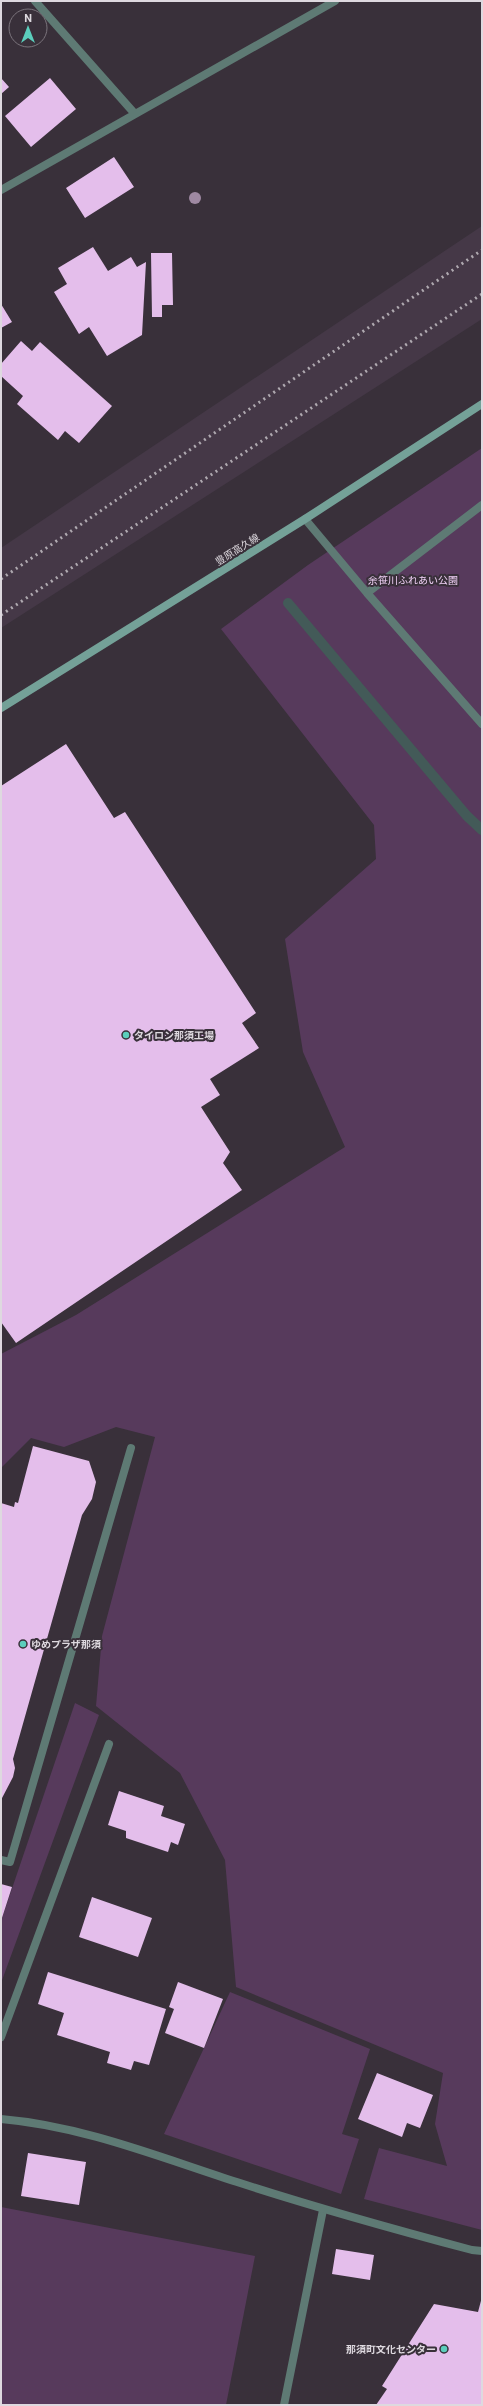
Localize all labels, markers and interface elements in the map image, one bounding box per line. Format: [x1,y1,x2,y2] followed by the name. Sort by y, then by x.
[8,8,48,48] north arrow
[24,12,32,25] text: N
[213,532,261,567] street label: 豊原高久線
[368,575,458,586] park label: 余笹川ふれあい公園
[121,1030,131,1040] marker: タイロン那須工場
[134,1030,214,1041] place label: タイロン那須工場
[18,1639,28,1649] marker: ゆめプラザ那須
[31,1639,101,1650] place label: ゆめプラザ那須
[346,2344,436,2355] place label: 那須町文化センター
[439,2344,449,2354] marker: 那須町文化センター

